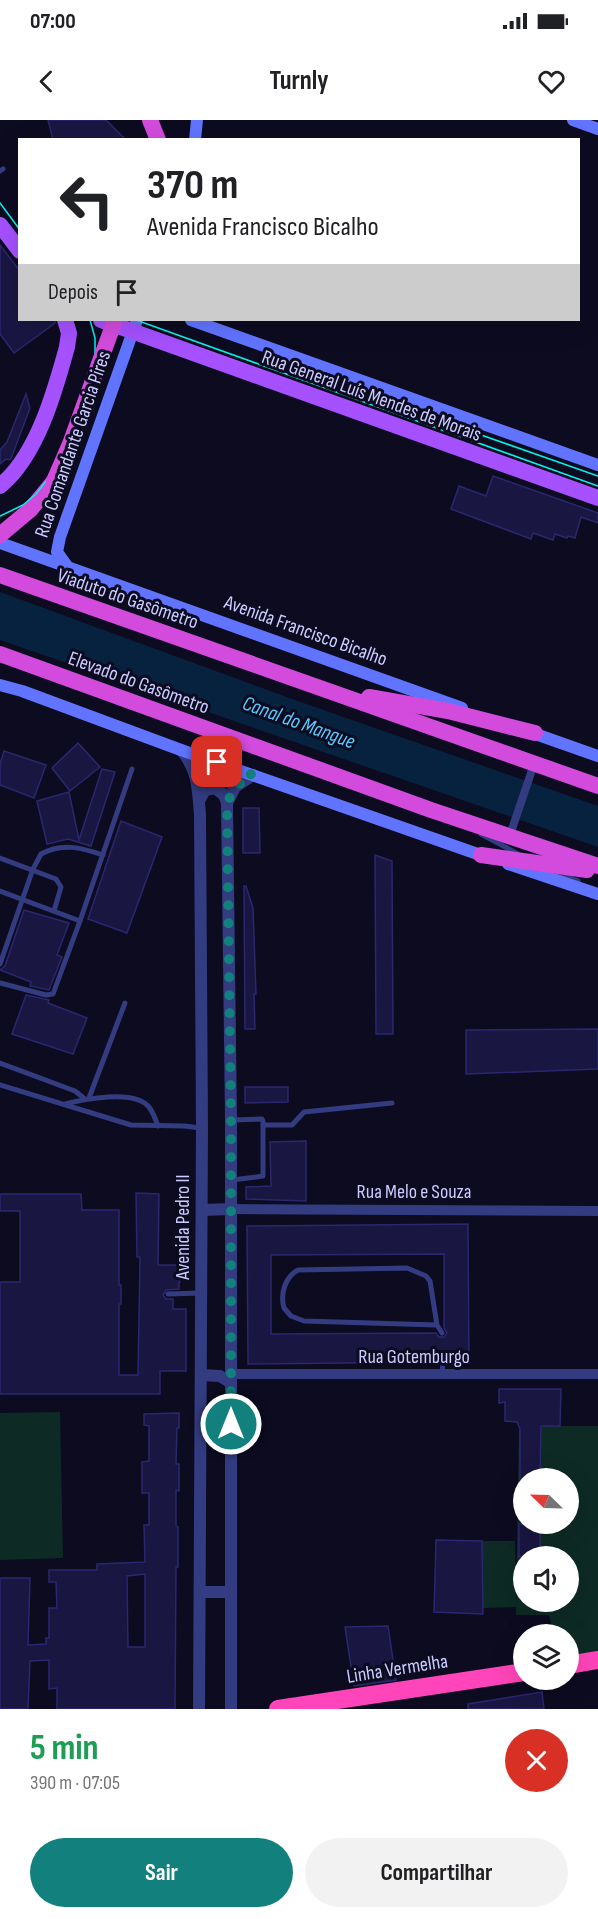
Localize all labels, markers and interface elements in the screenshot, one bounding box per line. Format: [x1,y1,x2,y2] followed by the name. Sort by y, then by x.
[30,8,76,35] text: 07:00
[30,65,63,98] icon: back
[269,65,329,97] text: Turnly
[535,65,568,98] icon: heart
[147,160,238,211] text: 370 m
[48,162,126,240] icon: left
[147,211,379,243] text: Avenida Francisco Bicalho
[110,276,143,309] icon: arrive
[48,279,98,306] text: Depois
[259,345,485,447] street label: Rua General Luís Mendes de Morais
[30,348,116,541] street label: Rua Comandante Garcia Pires
[54,563,202,634] street label: Viaduto do Gasômetro
[220,590,390,672] street label: Avenida Francisco Bicalho
[65,646,212,720] street label: Elevado do Gasômetro
[239,691,359,754] water label: Canal do Mangue
[191,736,242,787] pin
[200,745,233,778] icon: arrive
[171,1174,195,1281] street label: Avenida Pedro II
[357,1180,471,1204] street label: Rua Melo e Souza
[358,1345,470,1369] street label: Rua Gotemburgo
[199,1392,263,1456] position arrow
[513,1468,579,1534] north arrow
[513,1468,579,1690] map controls
[513,1546,579,1612] button: sound
[513,1624,579,1690] button: layers
[345,1649,449,1689] street label: Linha Vermelha
[30,1727,99,1770] text: 5 min
[505,1729,568,1792] button: close
[30,1771,120,1795] text: 390 m · 07:05
[30,1838,293,1907] button: Sair
[305,1838,568,1907] button: Compartilhar

